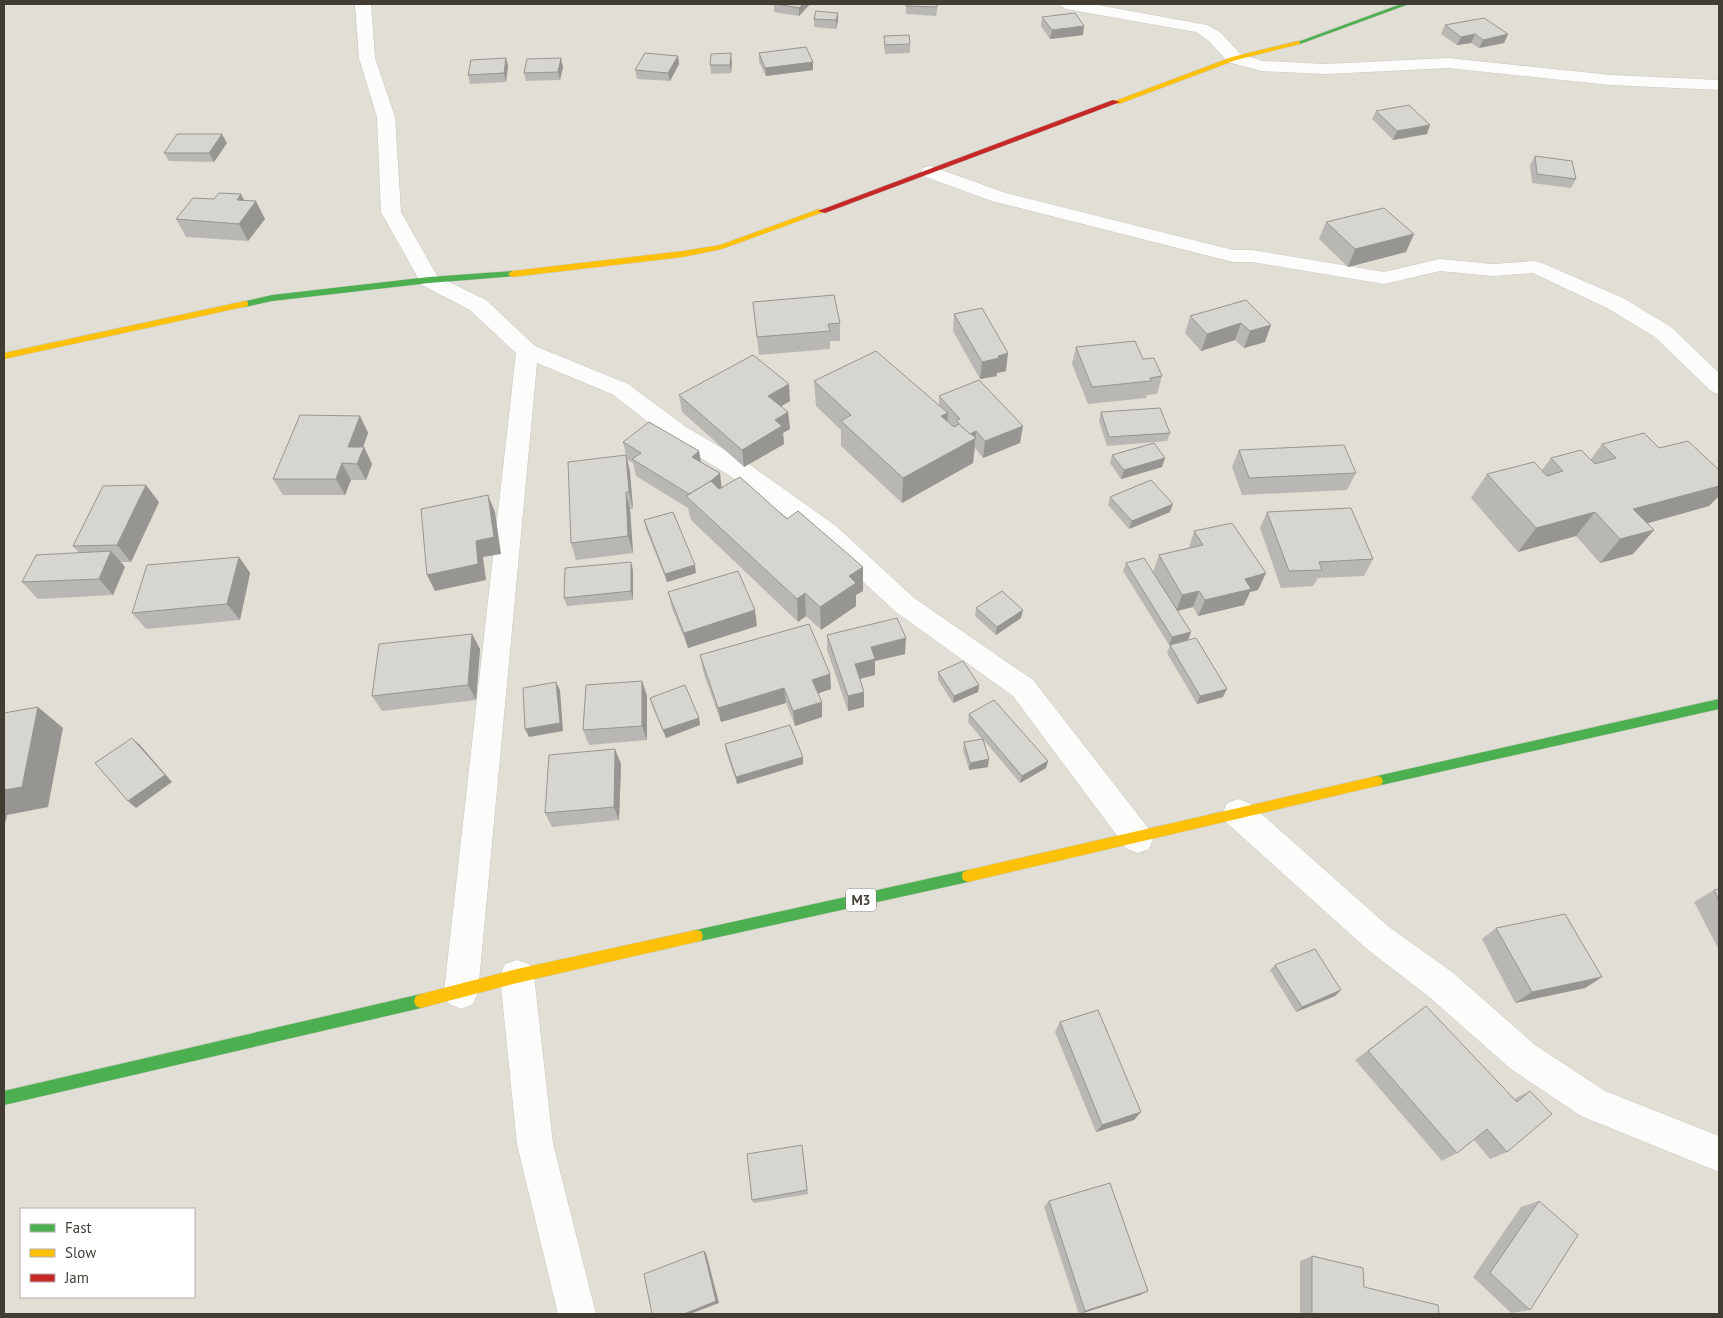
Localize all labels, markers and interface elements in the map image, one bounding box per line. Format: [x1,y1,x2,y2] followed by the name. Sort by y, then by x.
[846,888,876,912] road number: M3
[20,1208,195,1298] legend
[65,1218,92,1237] text: Fast
[65,1243,96,1262] text: Slow
[64,1268,89,1287] text: Jam

